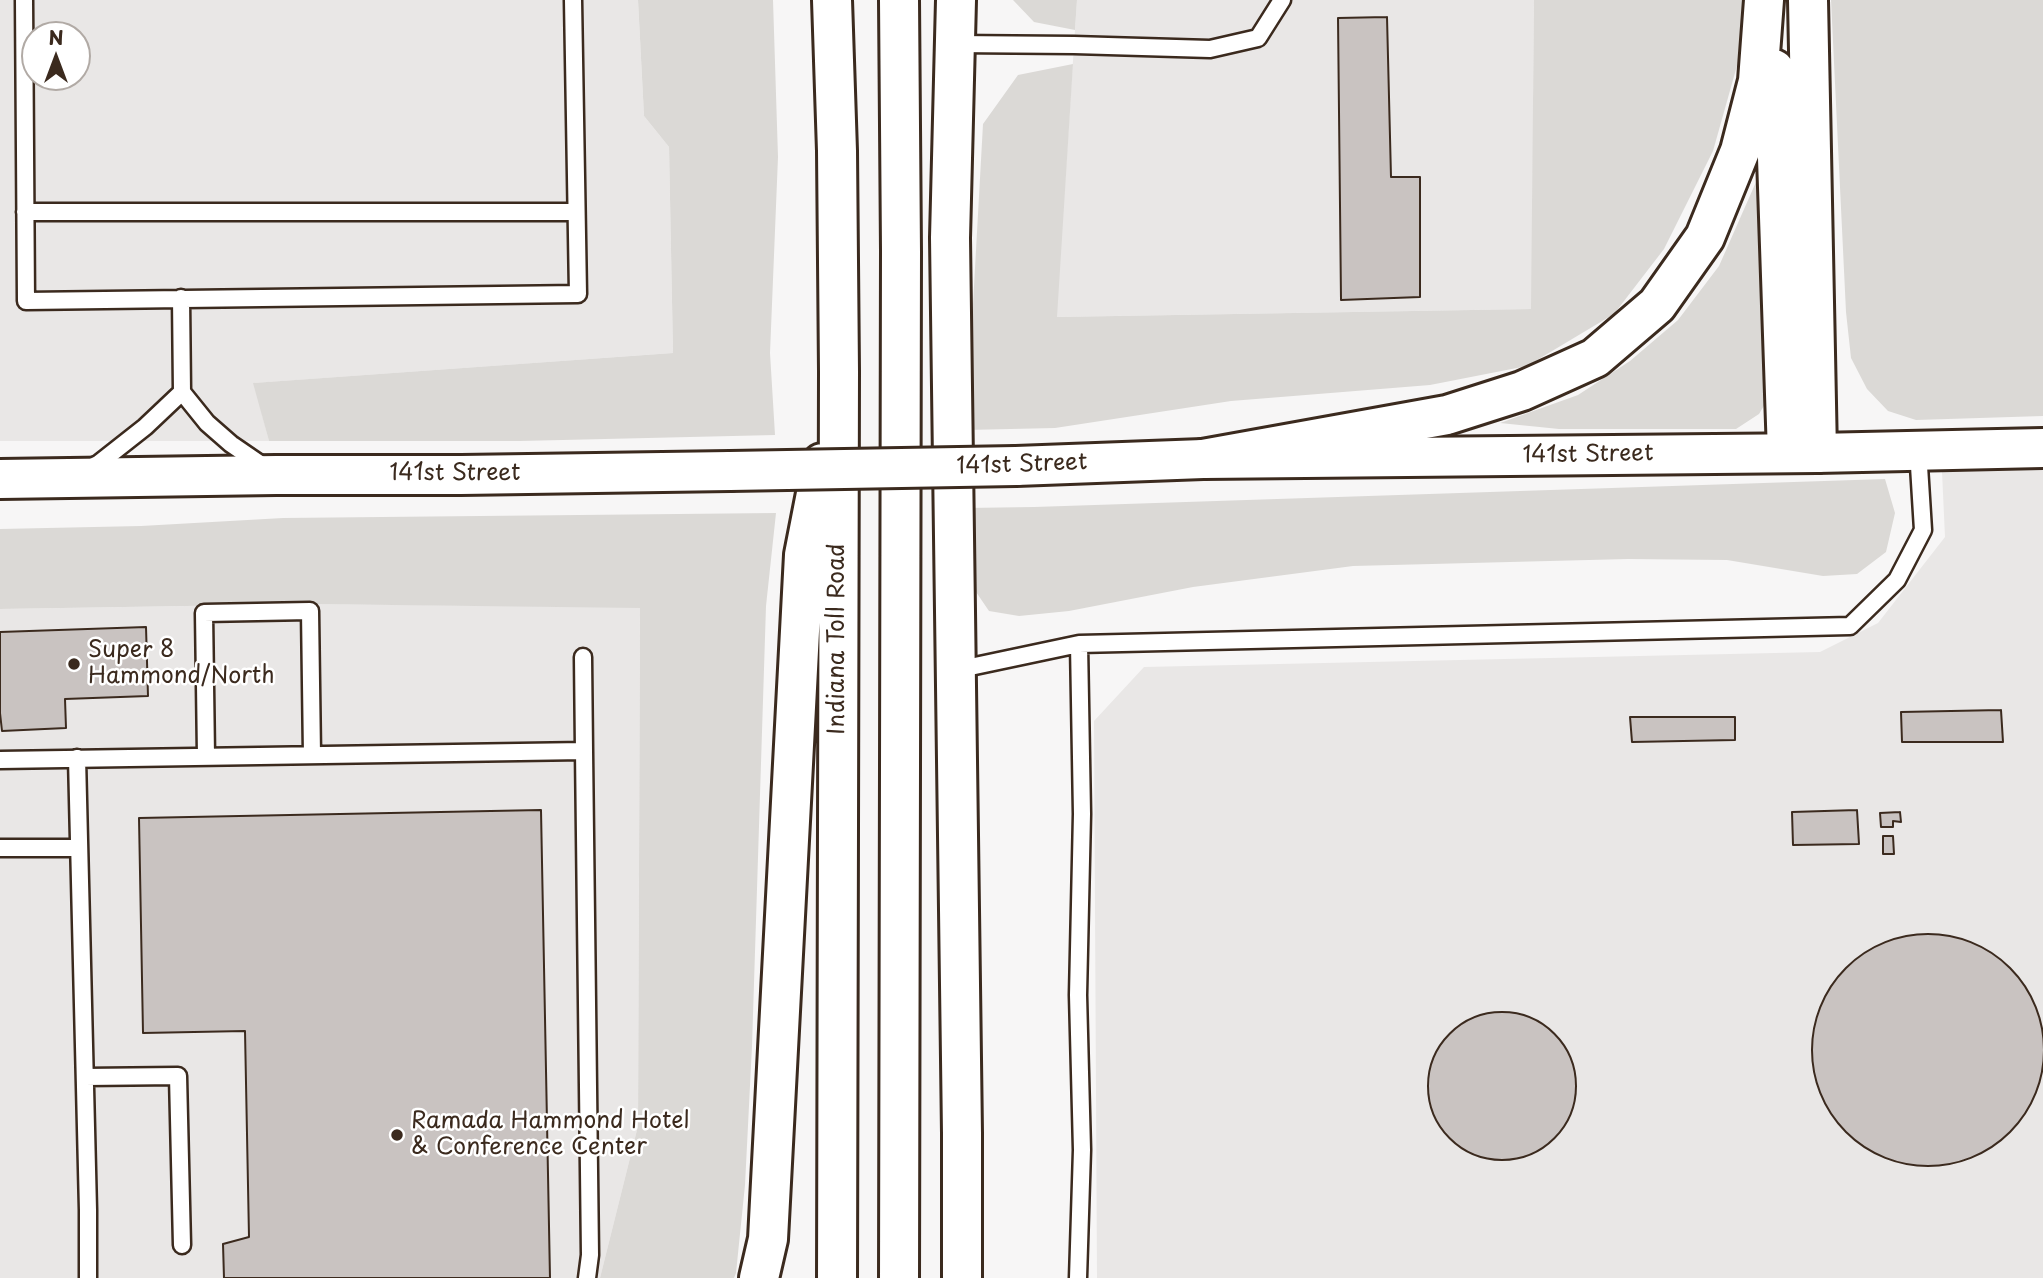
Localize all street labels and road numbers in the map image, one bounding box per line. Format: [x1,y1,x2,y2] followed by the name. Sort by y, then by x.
[1522,440,1654,470] street label: 141st Street
[956,449,1088,481] street label: 141st Street
[390,460,520,488] street label: 141st Street
[824,543,852,735] street label: Indiana Toll Road

